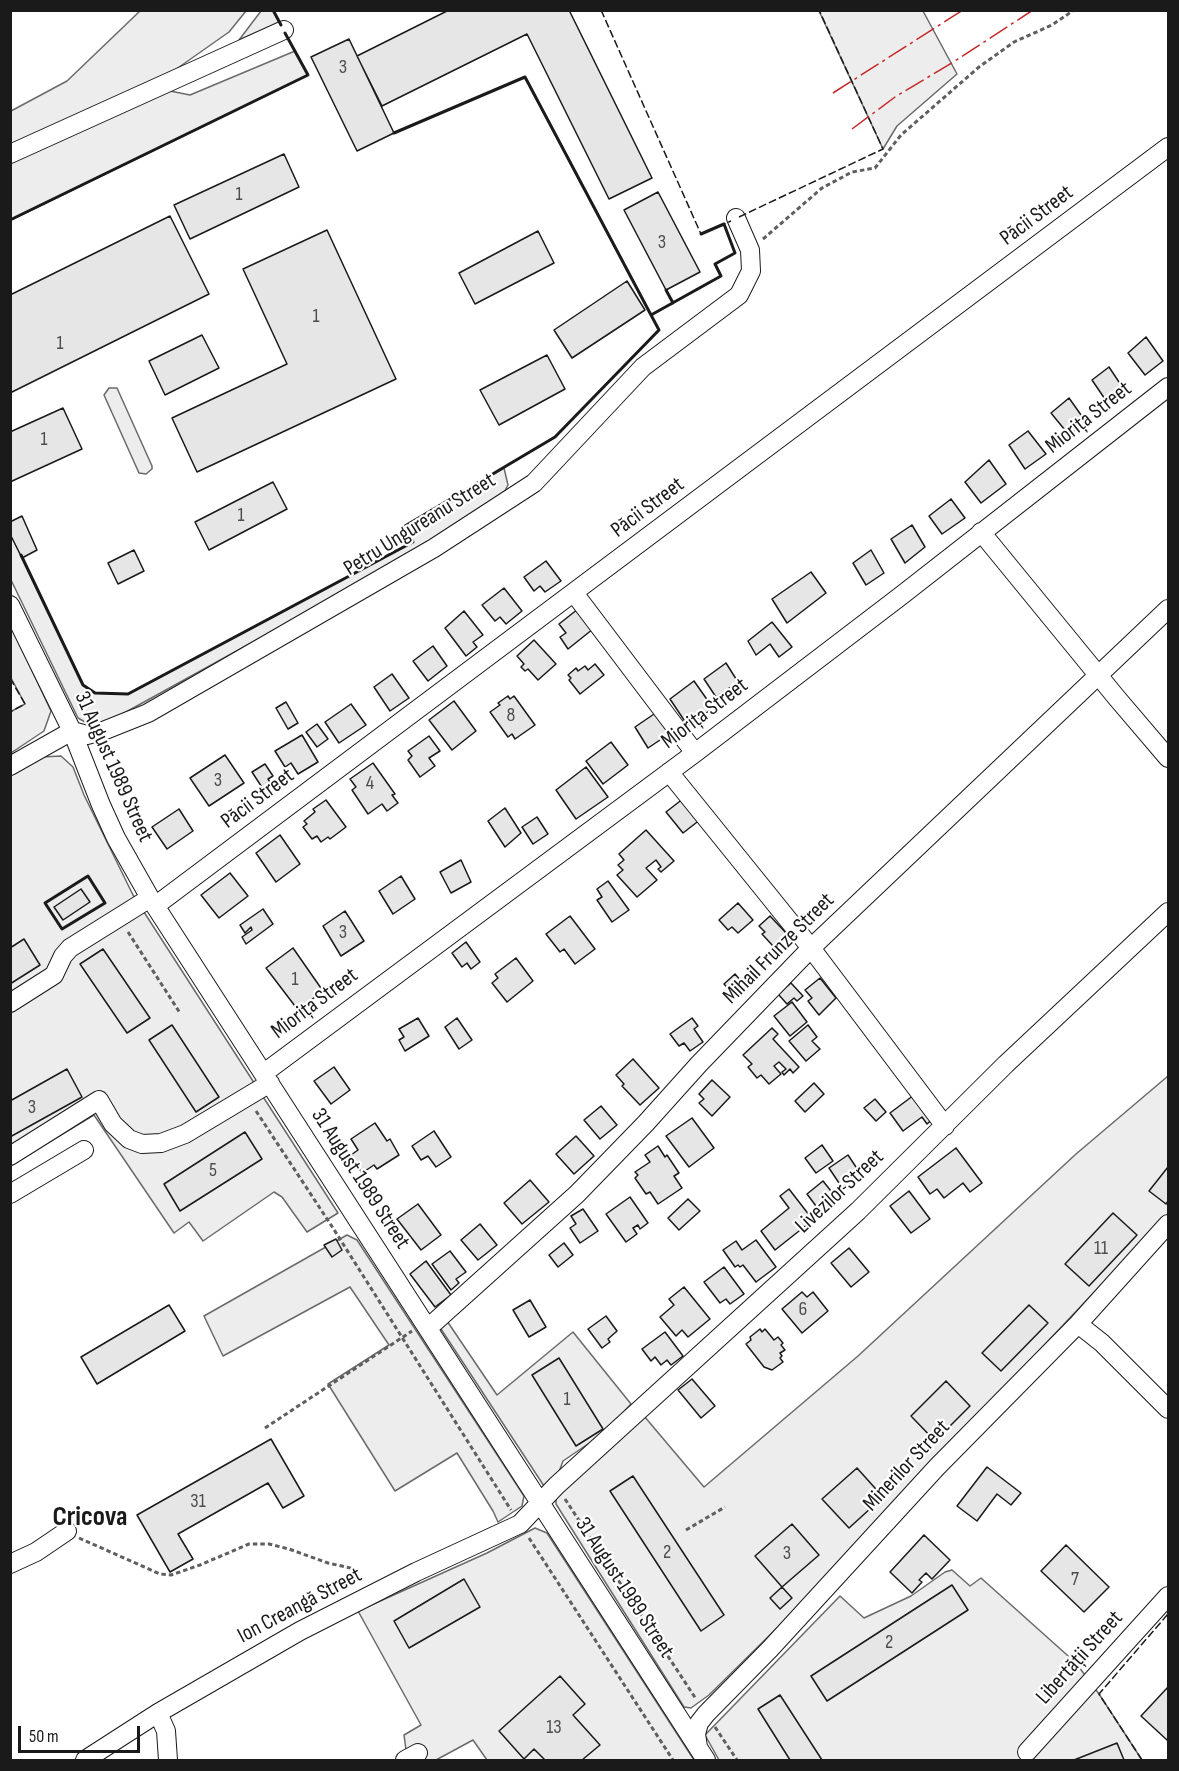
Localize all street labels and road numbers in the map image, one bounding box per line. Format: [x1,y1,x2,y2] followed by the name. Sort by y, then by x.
[995,180,1079,252] street label: Păcii Street
[1041,376,1137,460] street label: Miorița Street
[339,468,501,582] street label: Petru Ungureanu Street
[606,472,690,544] street label: Păcii Street
[656,673,754,755] street label: Miorița Street
[68,688,158,846] street label: 31 August 1989 Street
[216,763,300,835] street label: Păcii Street
[718,888,840,1010] street label: Mihail Frunze Street
[266,963,364,1045] street label: Miorița Street
[305,1104,415,1254] street label: 31 August 1989 Street
[790,1145,890,1239] street label: Livezilor Street
[858,1415,956,1517] street label: Minerilor Street
[569,1513,679,1663] street label: 31 August 1989 Street
[233,1562,367,1650] street label: Ion Creangă Street
[1031,1606,1129,1710] street label: Libertății Street

